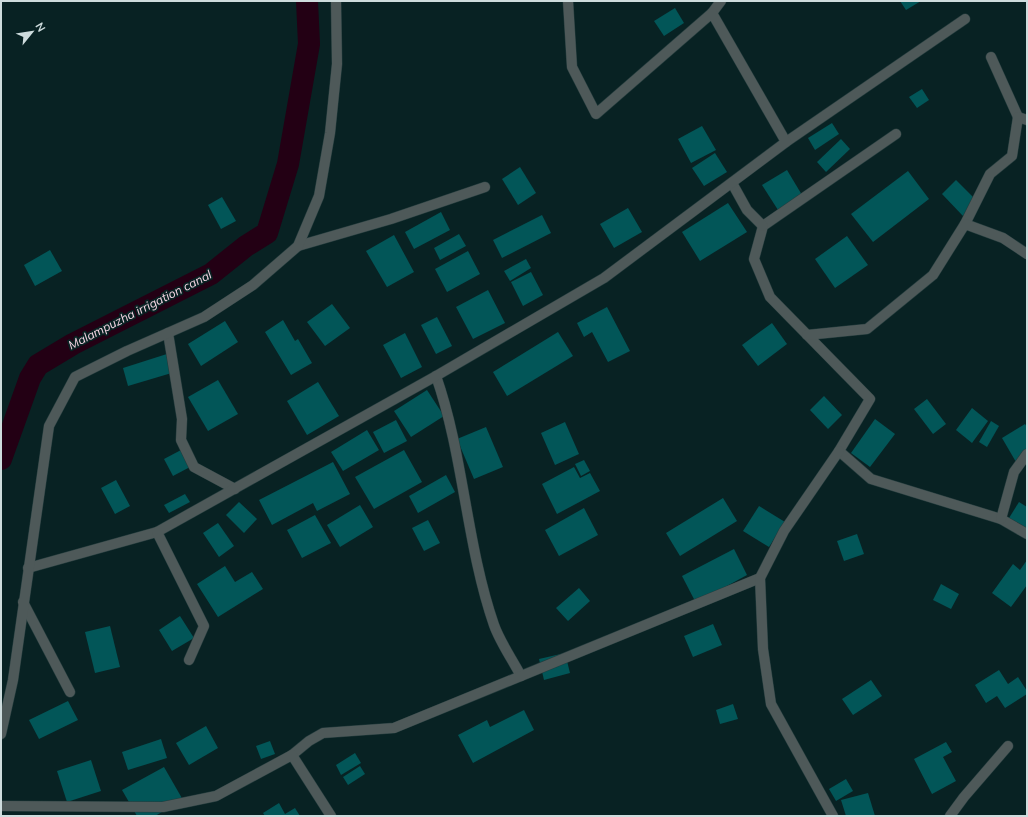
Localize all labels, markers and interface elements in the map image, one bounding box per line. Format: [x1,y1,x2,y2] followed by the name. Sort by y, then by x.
[12,12,52,52] north arrow
[33,20,49,34] text: N
[66,267,214,352] water label: Malampuzha irrigation canal

